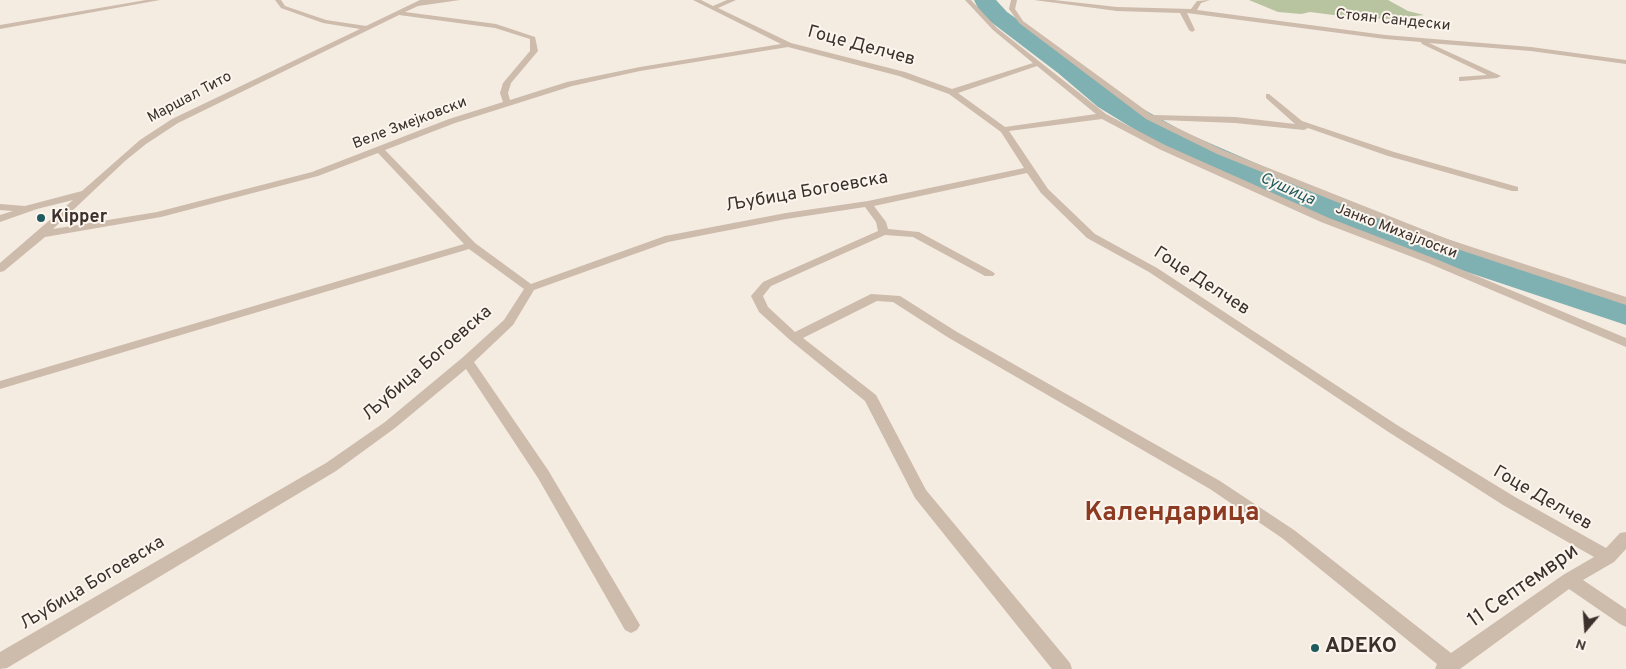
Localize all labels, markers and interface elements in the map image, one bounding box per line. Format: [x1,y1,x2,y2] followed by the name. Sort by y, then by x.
[1335,6,1451,36] street label: Стоян Сандески
[805,22,917,72] street label: Гоце Делчев
[145,68,235,128] street label: Маршал Тито
[350,94,470,154] street label: Веле Змејковски
[724,168,890,218] street label: Љубица Богоевска
[1257,169,1317,211] water label: Сушица
[1333,200,1459,264] street label: Јанко Михајлоски
[51,207,107,229] place label: Kipper
[35,212,47,224] marker: Kipper
[1149,243,1253,321] street label: Гоце Делчев
[359,302,497,426] street label: Љубица Богоевска
[1489,462,1595,536] street label: Гоце Делчев
[1084,499,1260,531] district label: Календарица
[17,532,169,636] street label: Љубица Богоевска
[1464,540,1584,634] street label: 11 Септември
[1561,604,1611,654] north arrow
[1574,634,1589,653] text: N
[1325,635,1397,661] place label: ADEKO
[1309,642,1321,654] marker: ADEKO

